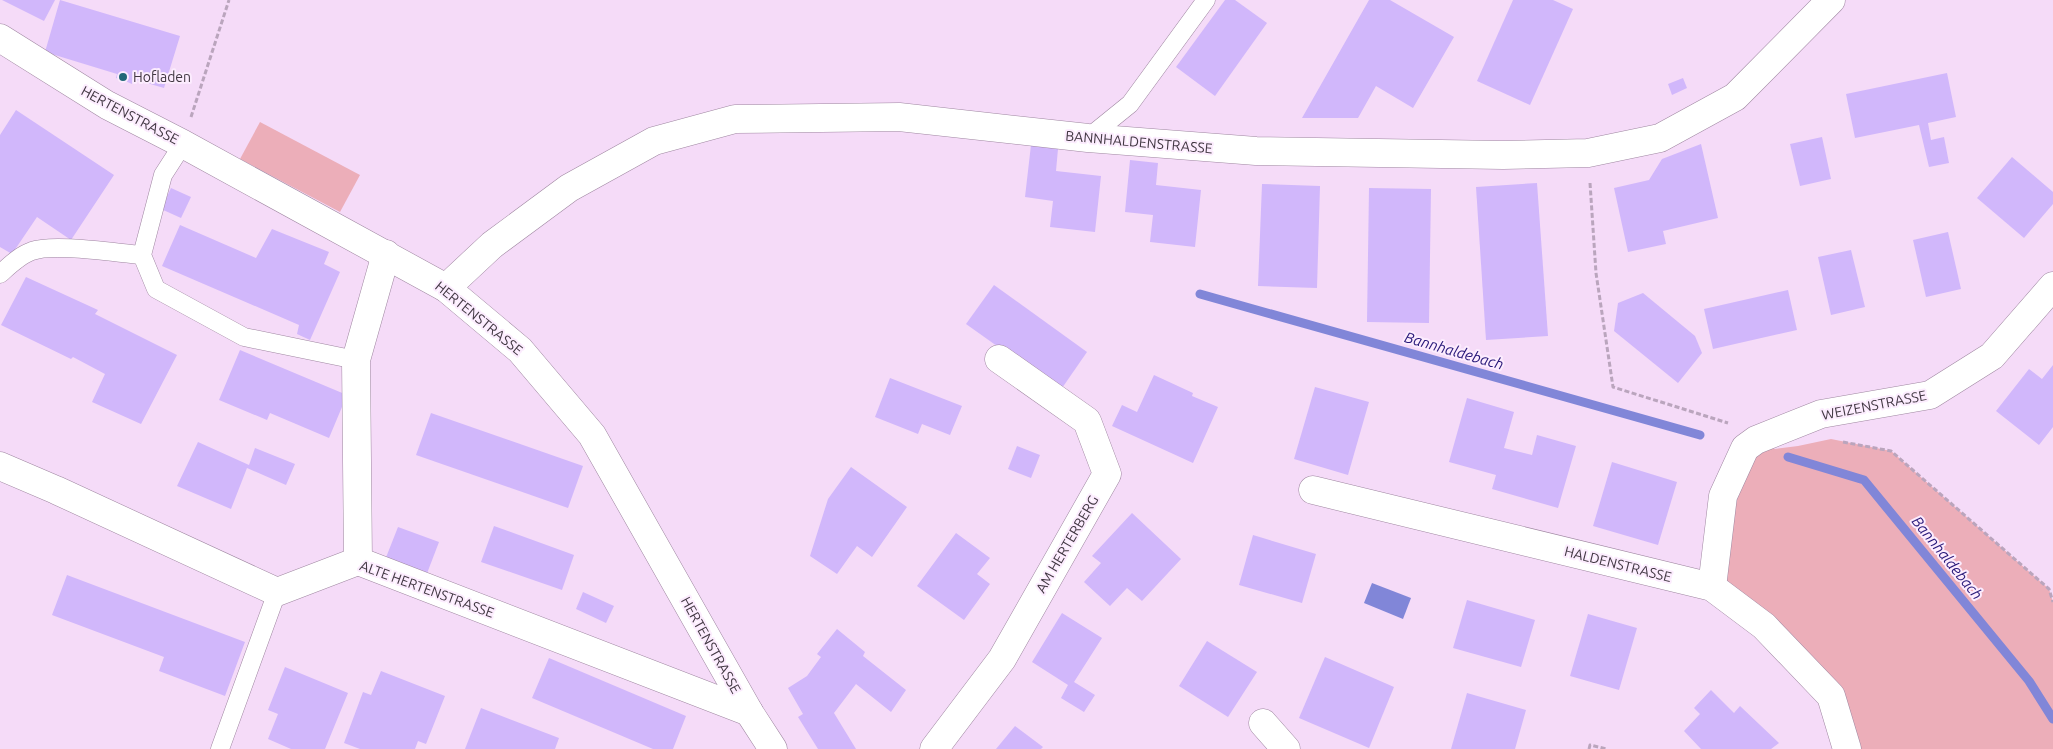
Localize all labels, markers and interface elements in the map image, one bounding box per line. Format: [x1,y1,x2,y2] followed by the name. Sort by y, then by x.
[133,69,191,85] place label: Hofladen
[117,71,129,83] marker: Hofladen
[79,83,182,147] street label: HERTENSTRASSE
[1065,128,1213,156] street label: BANNHALDENSTRASSE
[432,278,526,358] street label: HERTENSTRASSE
[1403,328,1506,373] water label: Bannhaldebach
[1820,387,1928,423] street label: WEIZENSTRASSE
[1033,492,1101,596] street label: AM HERTERBERG
[1909,513,1986,603] water label: Bannhaldebach
[1563,543,1673,585] street label: HALDENSTRASSE
[358,557,496,621] street label: ALTE HERTENSTRASSE
[678,594,744,696] street label: HERTENSTRASSE

